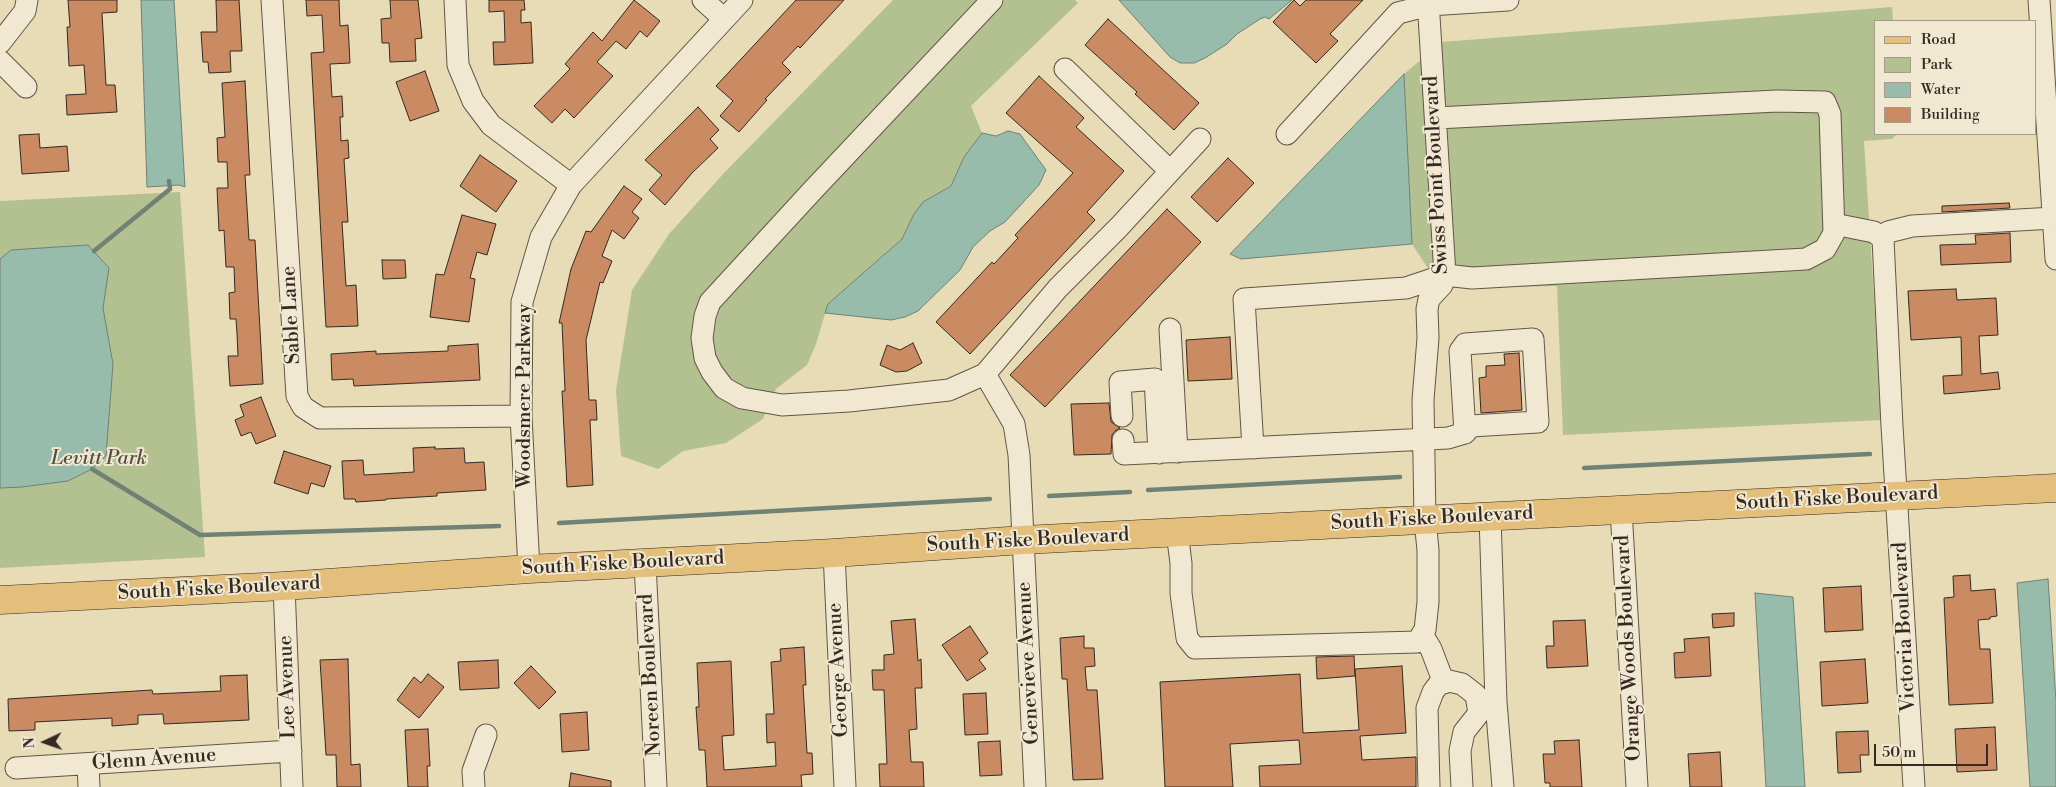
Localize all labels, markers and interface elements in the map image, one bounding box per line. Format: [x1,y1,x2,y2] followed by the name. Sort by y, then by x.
[1874,20,2036,135] legend
[1921,30,1956,49] text: Road
[1921,55,1952,74] text: Park
[1420,75,1454,275] street label: Swiss Point Boulevard
[1921,80,1960,99] text: Water
[1921,105,1980,124] text: Building
[277,265,307,365] street label: Sable Lane
[513,304,537,488] street label: Woodsmere Parkway
[51,447,147,471] park label: Levitt Park
[1735,482,1939,516] street label: South Fiske Boulevard
[1330,502,1534,536] street label: South Fiske Boulevard
[926,524,1130,558] street label: South Fiske Boulevard
[1611,534,1647,762] street label: Orange Woods Boulevard
[1889,541,1921,713] street label: Victoria Boulevard
[521,547,725,581] street label: South Fiske Boulevard
[117,572,321,606] street label: South Fiske Boulevard
[1013,581,1045,745] street label: Genevieve Avenue
[635,593,667,757] street label: Noreen Boulevard
[823,602,855,738] street label: George Avenue
[274,635,302,739] street label: Lee Avenue
[20,717,70,767] north arrow
[1876,734,1990,766] scale bar
[21,737,39,749] text: N
[1882,743,1916,762] text: 50 m
[91,744,217,776] street label: Glenn Avenue

